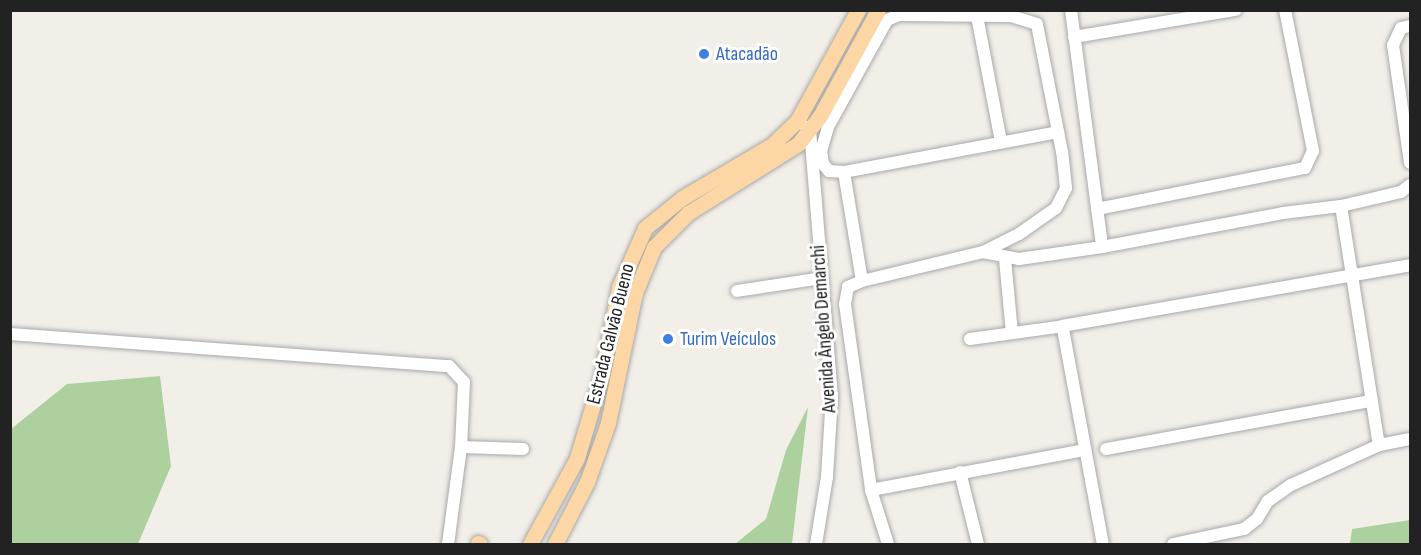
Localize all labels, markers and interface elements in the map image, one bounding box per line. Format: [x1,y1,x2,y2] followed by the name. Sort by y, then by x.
[716,42,778,66] place label: Atacadão
[697,47,711,61] marker: Atacadão
[806,244,842,414] street label: Avenida Ângelo Demarchi
[582,261,640,407] street label: Estrada Galvão Bueno
[680,327,776,351] place label: Turim Veículos
[661,332,675,346] marker: Turim Veículos

